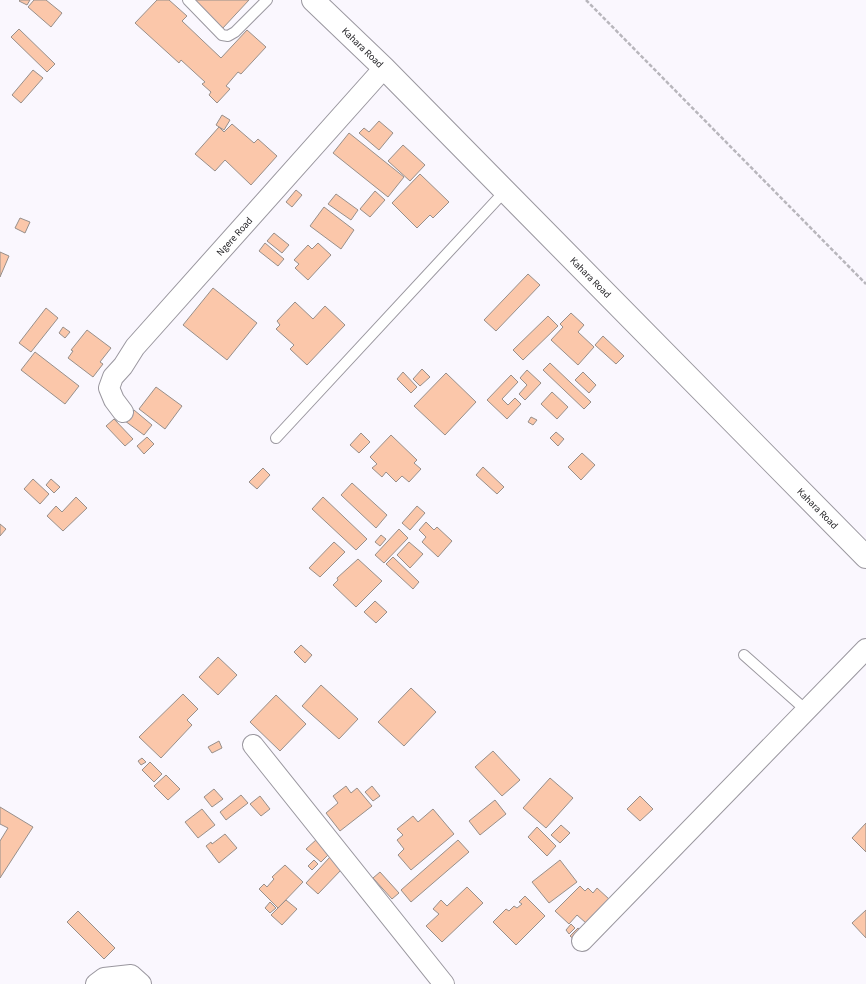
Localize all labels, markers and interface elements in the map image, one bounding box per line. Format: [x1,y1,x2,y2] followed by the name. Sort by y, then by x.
[338,24,386,71] street label: Kahara Road
[213,214,256,259] street label: Ngere Road
[567,254,614,301] street label: Kahara Road
[794,485,841,532] street label: Kahara Road

